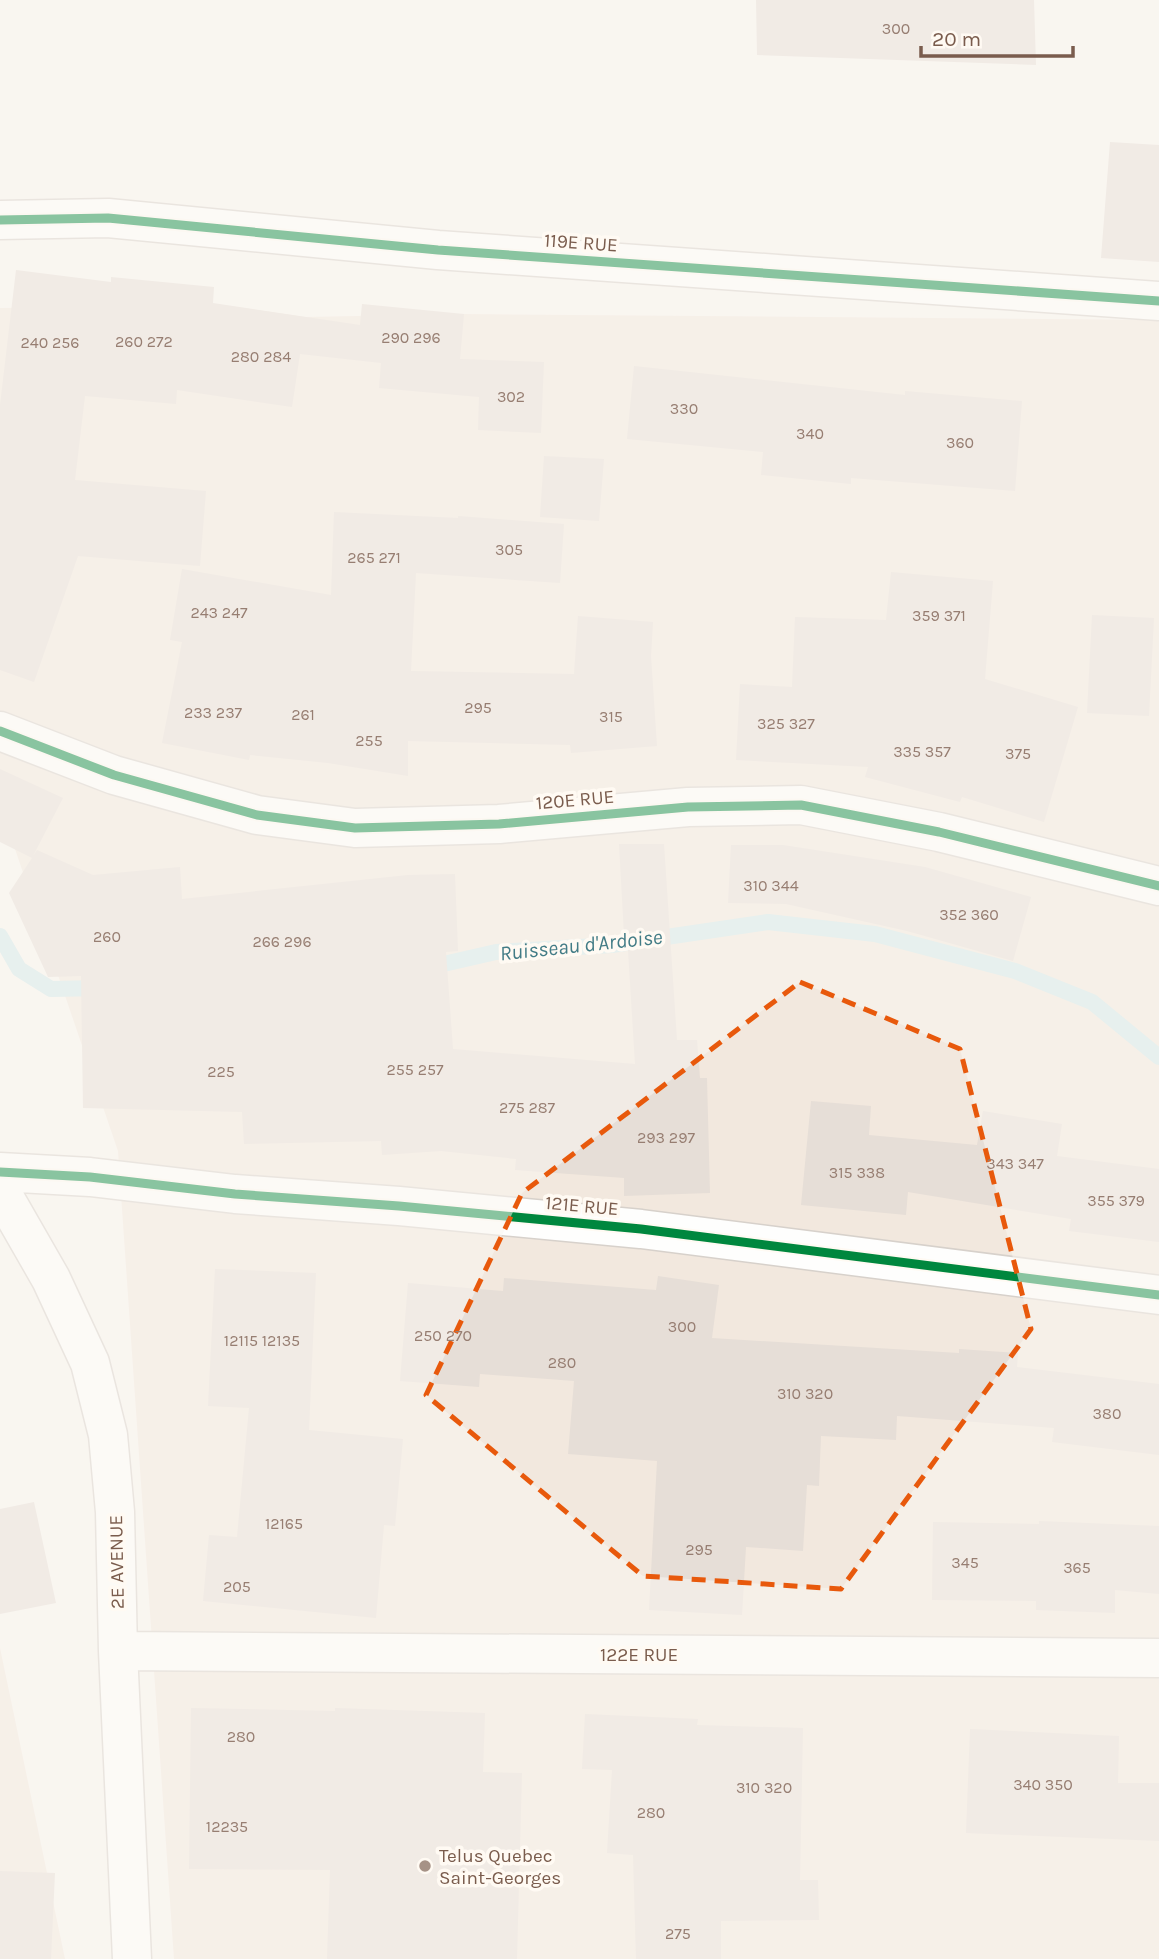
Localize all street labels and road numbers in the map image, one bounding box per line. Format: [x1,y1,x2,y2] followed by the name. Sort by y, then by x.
[544,229,618,257] street label: 119E RUE
[535,786,615,814] street label: 120E RUE
[544,1192,619,1220] street label: 121E RUE
[105,1515,129,1609] street label: 2E AVENUE
[600,1644,678,1666] street label: 122E RUE

